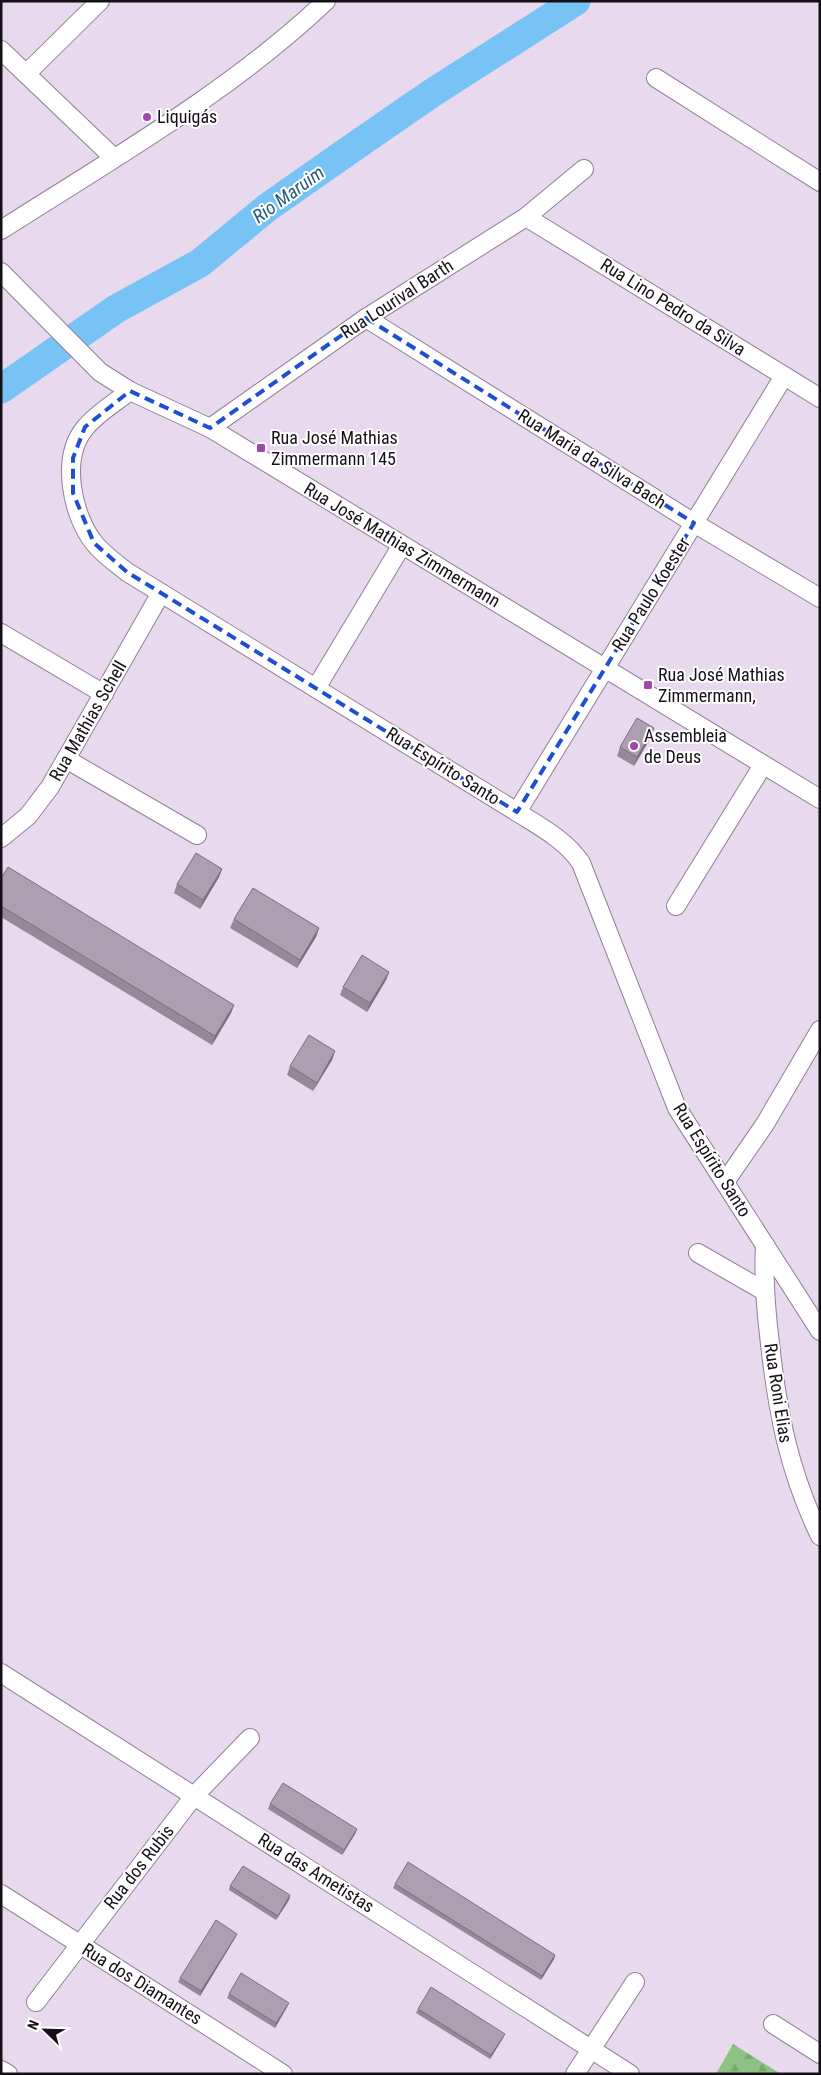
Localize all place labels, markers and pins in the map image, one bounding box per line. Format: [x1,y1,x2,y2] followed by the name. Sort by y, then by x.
[157,106,217,127] place label: Liquigás
[141,111,153,123] marker: Liquigás
[271,427,398,469] place label: Rua José Mathias Zimmermann 145
[255,442,267,454] marker: Rua José Mathias Zimmermann 145
[658,664,785,706] place label: Rua José Mathias Zimmermann,
[642,679,654,691] marker: Rua José Mathias Zimmermann,
[644,725,727,767] place label: Assembleia de Deus
[628,740,640,752] marker: Assembleia de Deus

